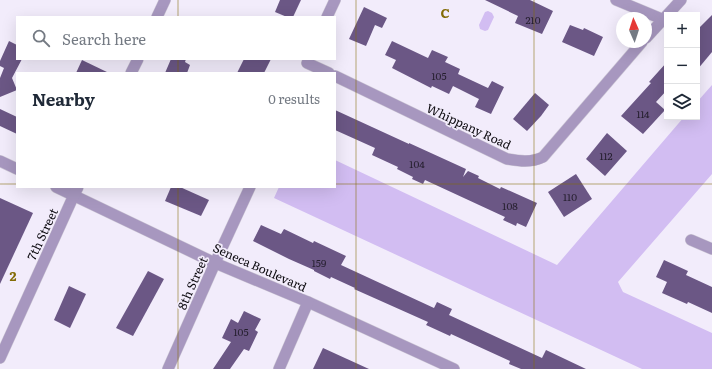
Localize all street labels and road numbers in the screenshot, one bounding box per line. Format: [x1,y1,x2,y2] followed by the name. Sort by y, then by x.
[424,98,515,154] street label: Whippany Road
[22,205,62,263] street label: 7th Street
[210,238,310,296] street label: Seneca Boulevard
[172,254,212,312] street label: 8th Street

